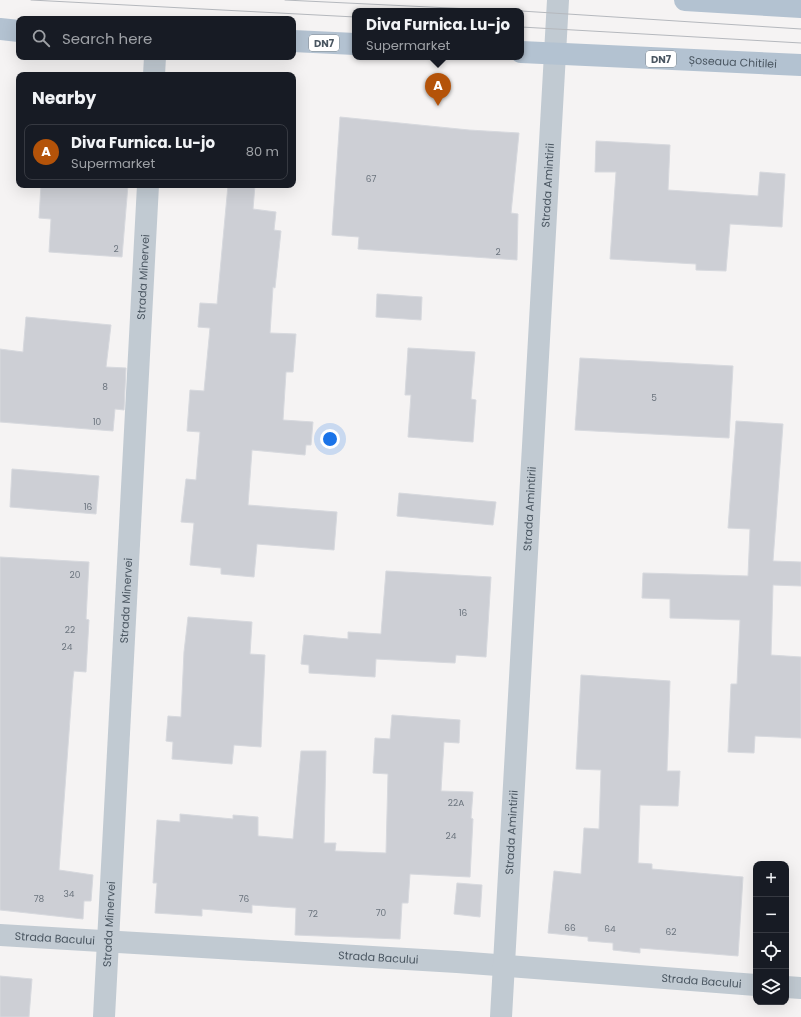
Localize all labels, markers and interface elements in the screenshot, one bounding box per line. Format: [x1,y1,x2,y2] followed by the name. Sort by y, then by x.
[352,8,524,60] popup
[366,14,510,35] text: Diva Furnica. Lu-jo
[16,16,296,60] search box
[30,27,52,49] icon: search
[62,28,152,49] text: Search here
[309,35,339,51] road number: DN7
[366,36,450,55] text: Supermarket
[646,51,676,67] road number: DN7
[688,52,777,72] street label: Șoseaua Chitilei
[425,73,451,106] pin: A
[32,86,96,110] text: Nearby
[71,132,215,153] text: Diva Furnica. Lu-jo
[41,142,51,161] text: A
[246,142,279,161] text: 80 m
[537,142,558,228] street label: Strada Amintirii
[71,154,155,173] text: Supermarket
[366,173,376,185] house number: 67
[133,234,153,320] street label: Strada Minervei
[113,243,119,255] house number: 2
[495,246,501,258] house number: 2
[102,381,108,393] house number: 8
[651,392,657,404] house number: 5
[93,416,102,428] house number: 10
[320,429,340,449] your location
[519,466,540,552] street label: Strada Amintirii
[84,501,93,513] house number: 16
[116,557,136,644] street label: Strada Minervei
[70,569,81,581] house number: 20
[459,607,468,619] house number: 16
[65,624,75,636] house number: 22
[62,641,73,653] house number: 24
[501,789,522,875] street label: Strada Amintirii
[448,797,464,809] house number: 22A
[446,830,457,842] house number: 24
[753,861,789,1005] map controls
[753,861,789,897] button: +
[99,881,119,967] street label: Strada Minervei
[64,888,75,900] house number: 34
[34,893,45,905] house number: 78
[239,893,250,905] house number: 76
[753,897,789,933] button: −
[376,907,387,919] house number: 70
[308,908,318,920] house number: 72
[564,922,576,934] house number: 66
[604,923,616,935] house number: 64
[666,926,676,938] house number: 62
[14,928,96,949] street label: Strada Bacului
[753,933,789,969] button: locate
[338,947,419,968] street label: Strada Bacului
[753,969,789,1005] button: layers
[661,970,742,992] street label: Strada Bacului

